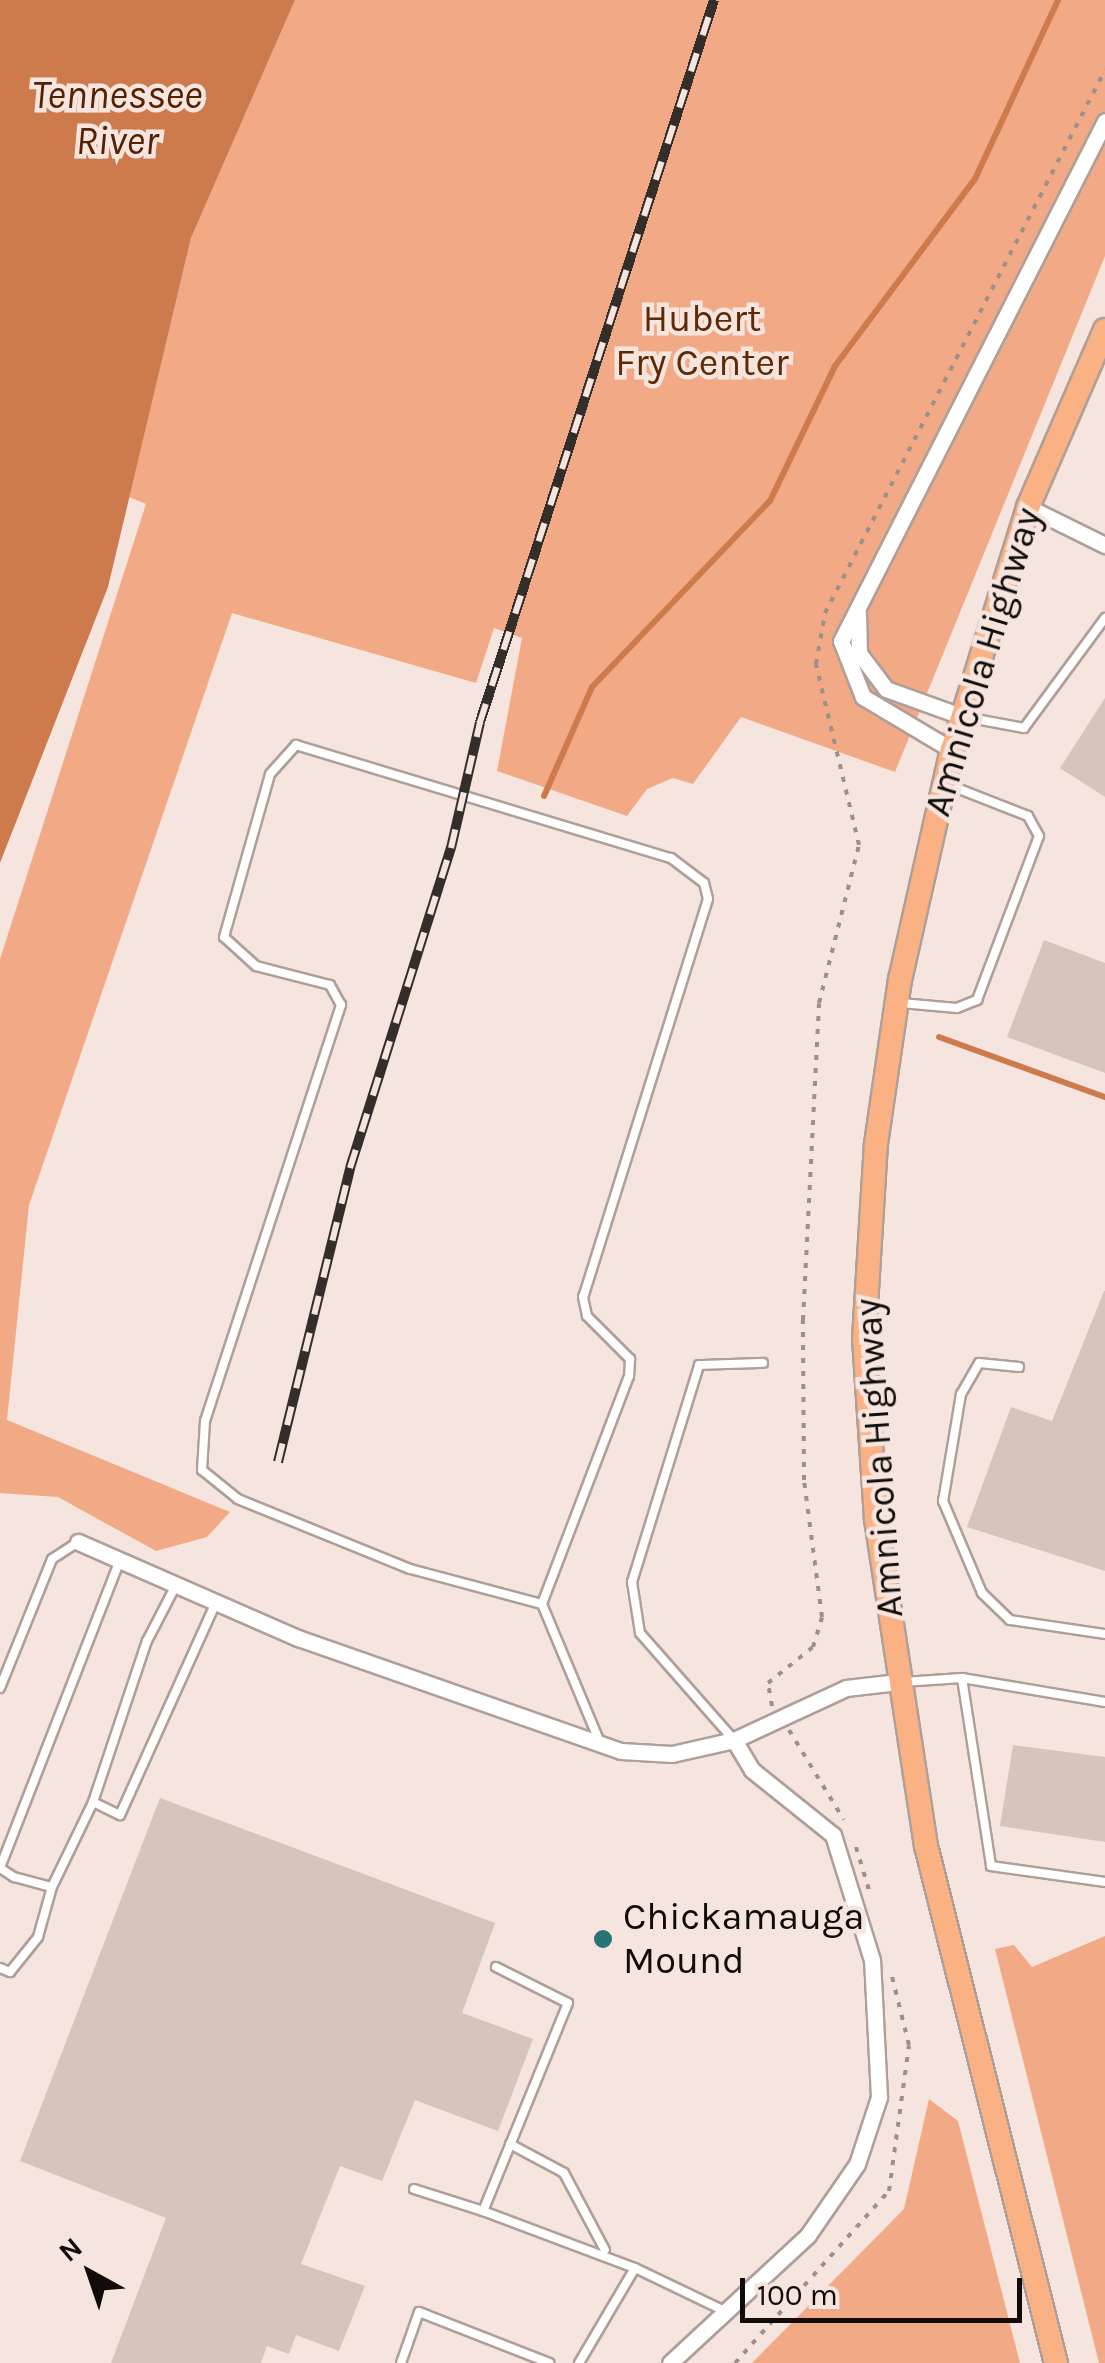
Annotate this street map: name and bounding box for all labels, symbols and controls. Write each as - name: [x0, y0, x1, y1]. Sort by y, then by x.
- water label: Tennessee River: [32, 71, 202, 165]
- park label: Hubert Fry Center: [615, 296, 789, 386]
- street label: Amnicola Highway: [914, 502, 1052, 822]
- street label: Amnicola Highway: [845, 1297, 913, 1619]
- place label: Chickamauga Mound: [623, 1894, 864, 1984]
- marker: Chickamauga Mound: [592, 1928, 614, 1950]
- north arrow: [40, 2223, 140, 2323]
- text: N: [52, 2231, 89, 2269]
- scale bar: [745, 2258, 1028, 2320]
- text: 100 m: [757, 2277, 838, 2313]

